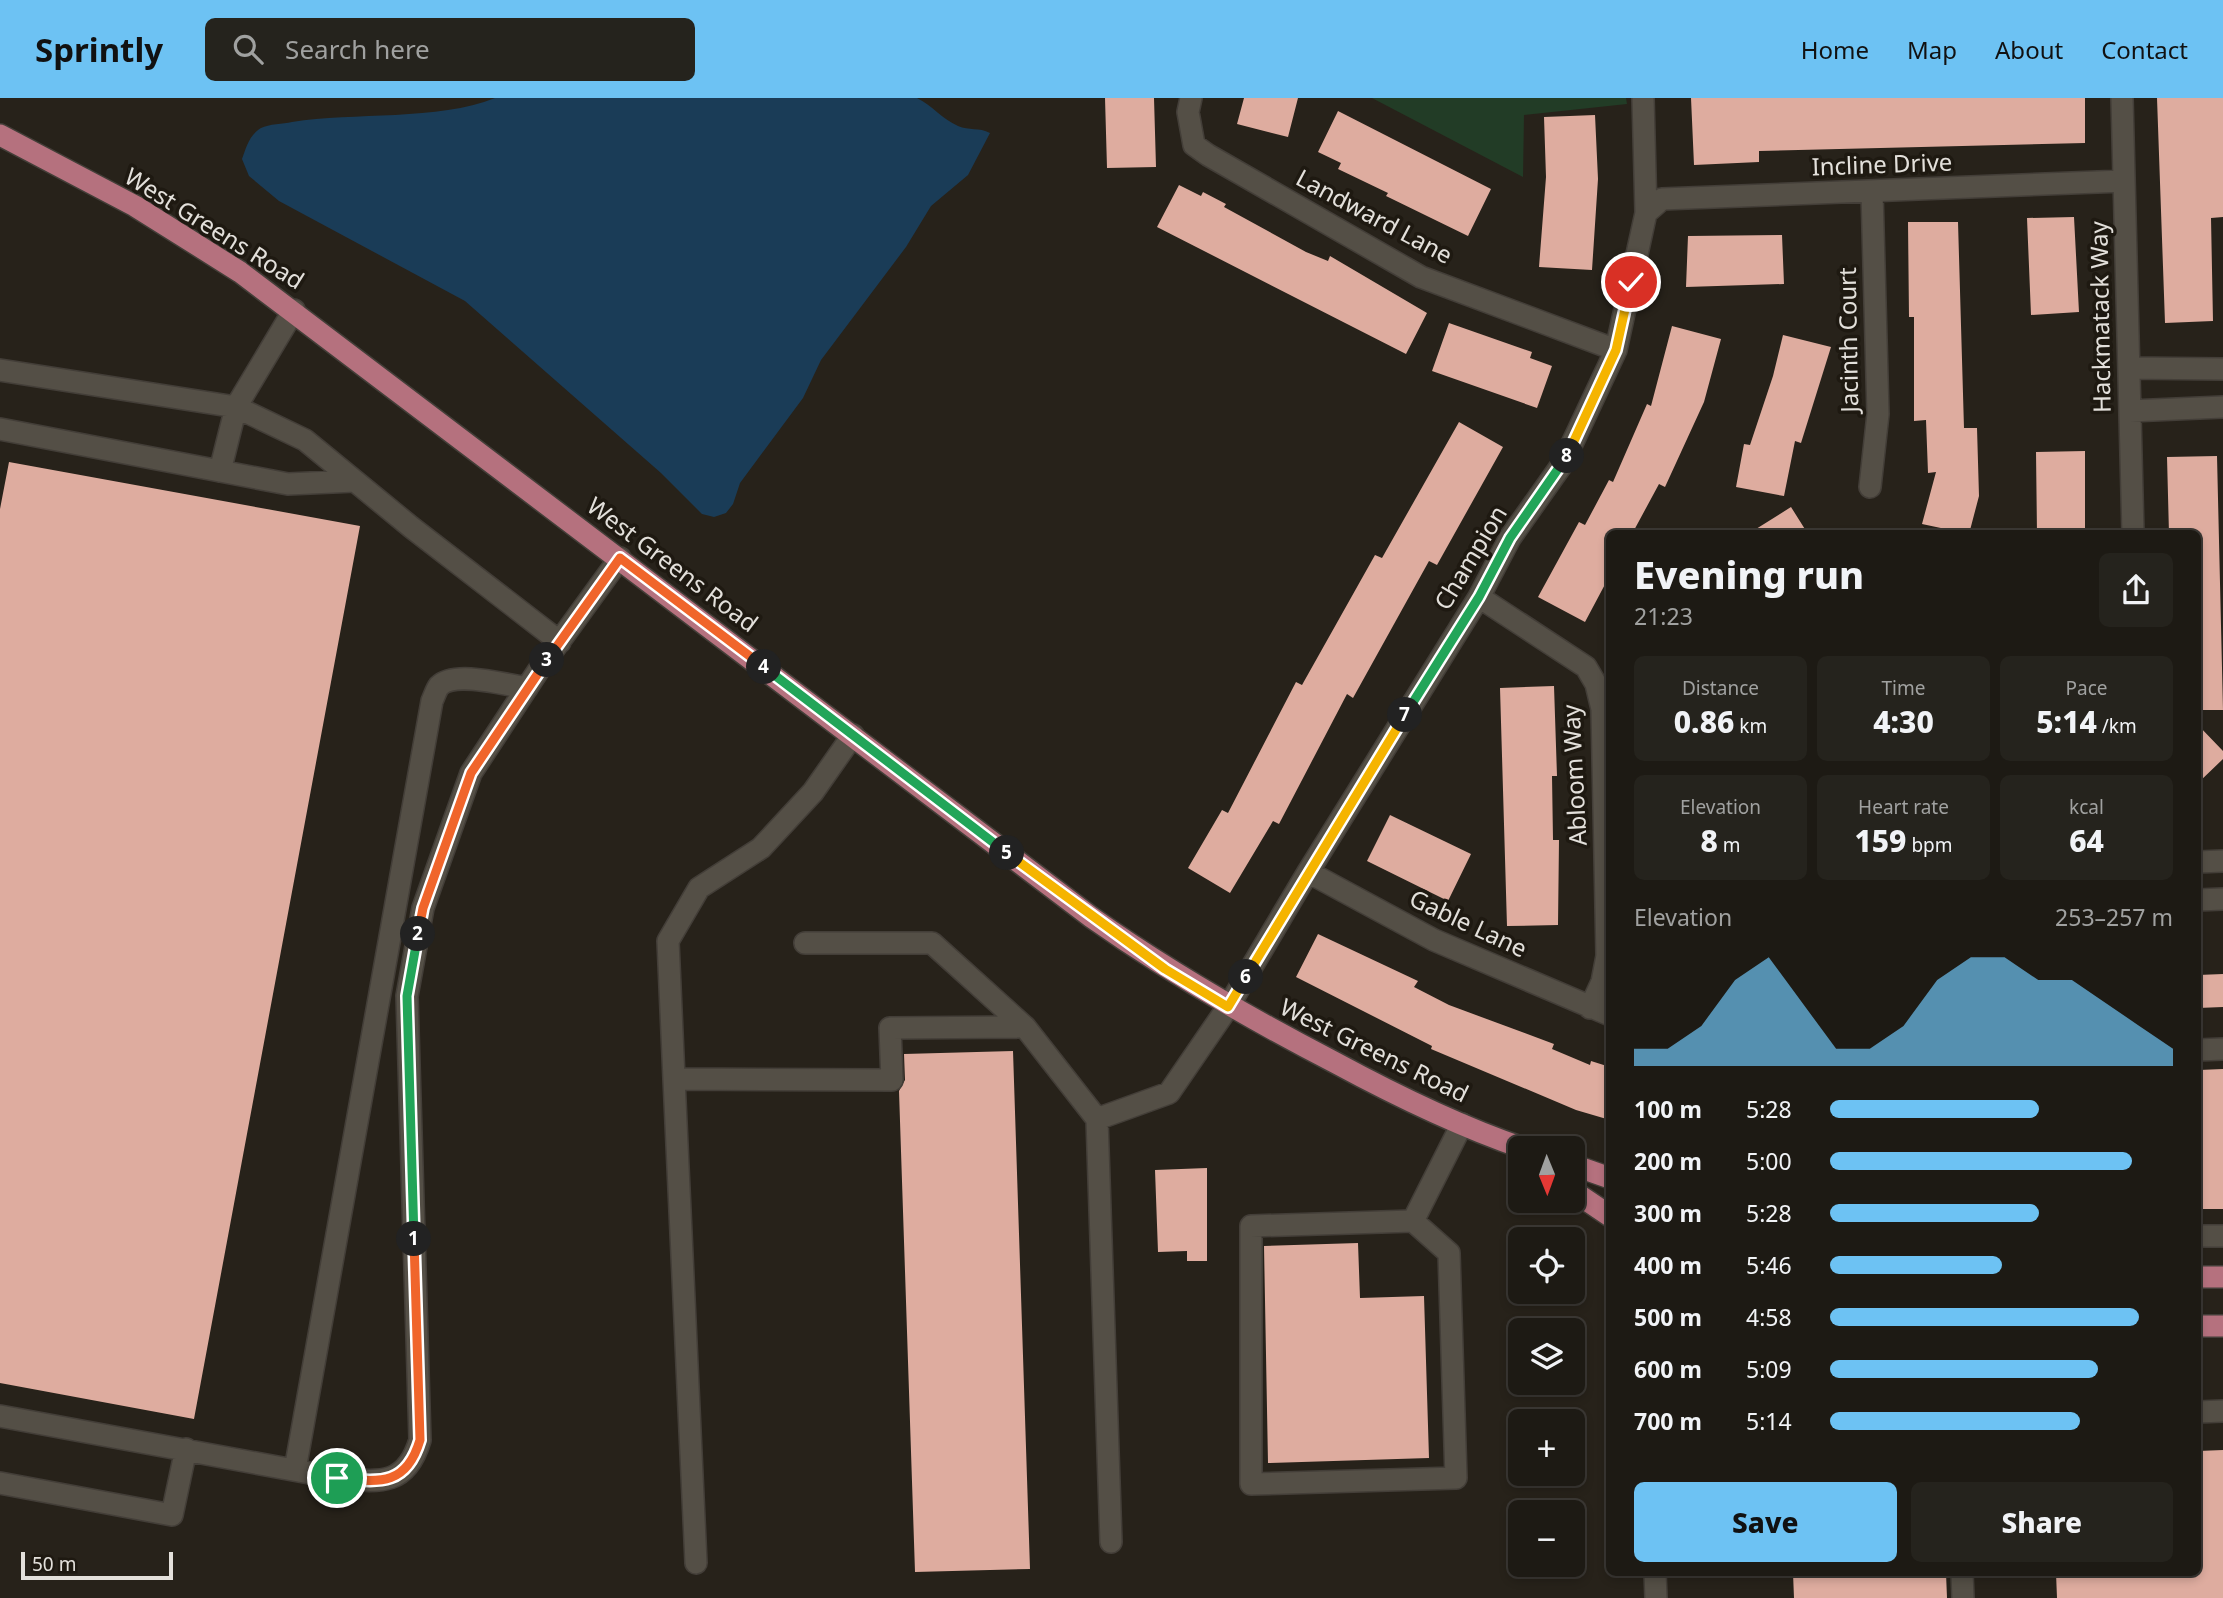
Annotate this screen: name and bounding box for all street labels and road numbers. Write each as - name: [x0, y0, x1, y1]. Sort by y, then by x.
- street label: Incline Drive: [1811, 145, 1953, 182]
- street label: West Greens Road: [119, 159, 311, 296]
- street label: Landward Lane: [1291, 161, 1459, 271]
- street label: Hackmatack Way: [2081, 220, 2118, 413]
- street label: Jacinth Court: [1830, 267, 1865, 415]
- street label: West Greens Road: [581, 489, 765, 639]
- street label: Champion: [1426, 499, 1514, 616]
- street label: Abloom Way: [1553, 703, 1594, 847]
- street label: Gable Lane: [1405, 881, 1533, 964]
- street label: West Greens Road: [1275, 990, 1474, 1110]

